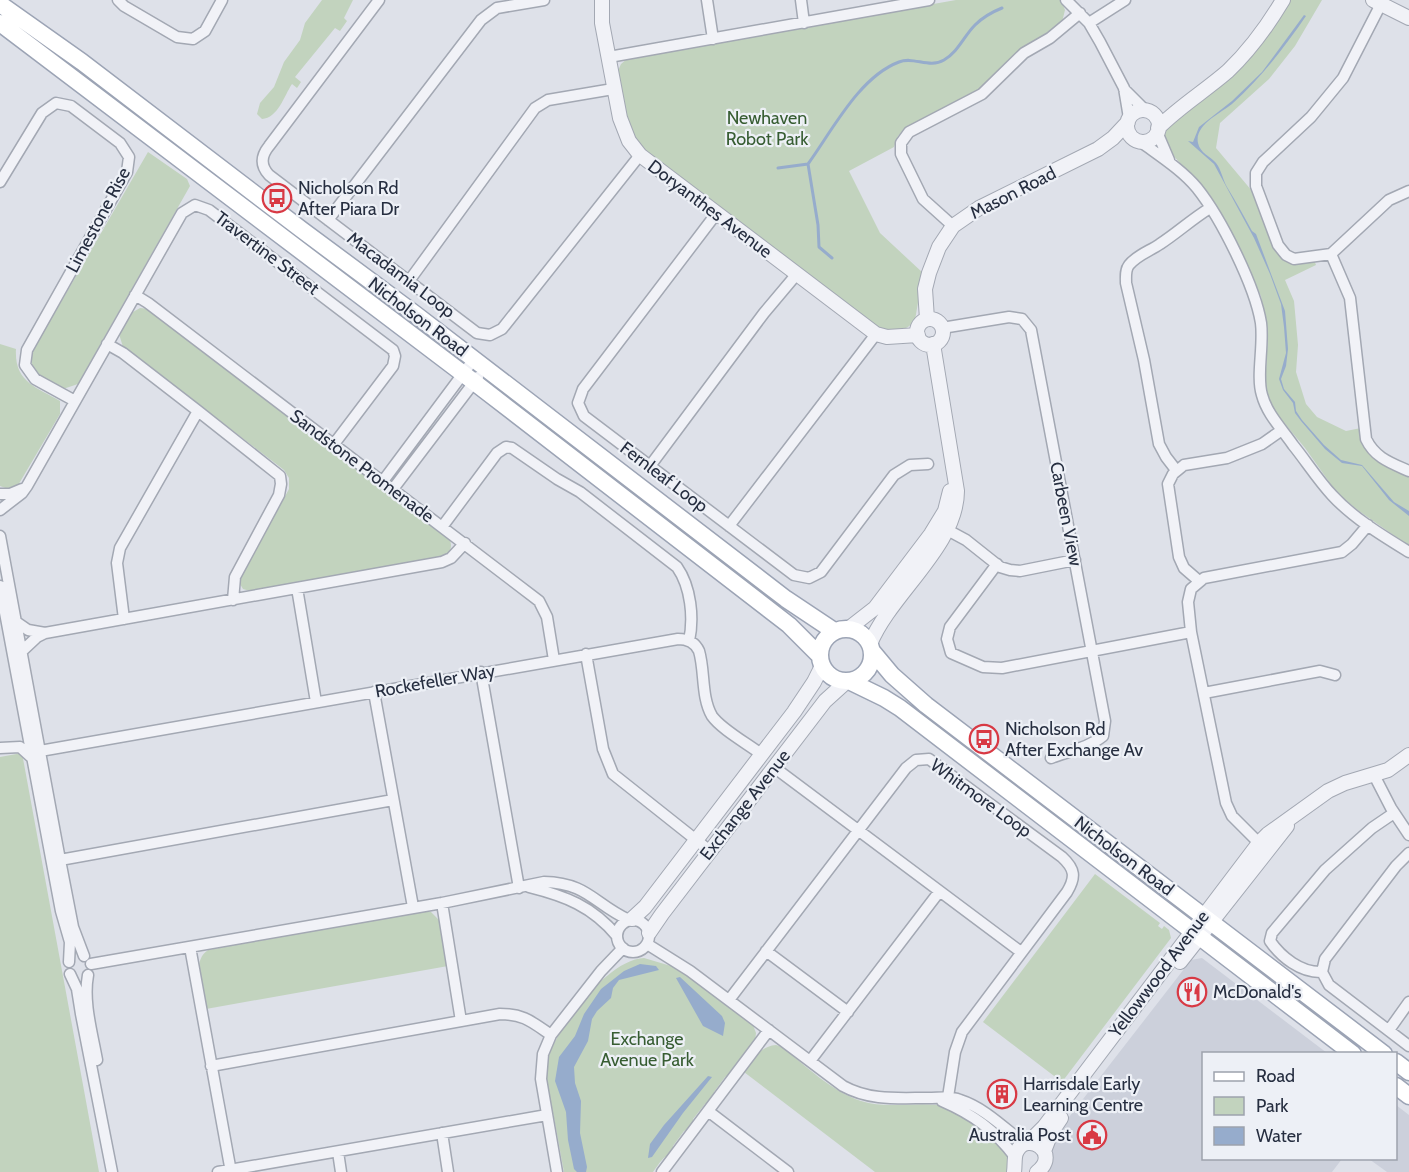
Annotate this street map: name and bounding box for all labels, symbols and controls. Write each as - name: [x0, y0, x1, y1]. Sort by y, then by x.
- park label: Newhaven Robot Park: [726, 107, 809, 150]
- street label: Doryanthes Avenue: [644, 155, 776, 263]
- street label: Mason Road: [966, 162, 1060, 224]
- street label: Limestone Rise: [61, 164, 135, 276]
- place label: Nicholson Rd After Piara Dr: [298, 177, 400, 220]
- bus stop icon: Nicholson Rd After Piara Dr: [261, 182, 293, 214]
- street label: Travertine Street: [210, 207, 324, 299]
- street label: Macadamia Loop: [343, 227, 459, 323]
- street label: Nicholson Road: [364, 272, 472, 362]
- street label: Sandstone Promenade: [286, 405, 438, 527]
- street label: Fernleaf Loop: [616, 437, 712, 517]
- street label: Carbeen View: [1045, 460, 1087, 568]
- street label: Rockefeller Way: [373, 660, 497, 702]
- place label: Nicholson Rd After Exchange Av: [1005, 718, 1143, 761]
- bus stop icon: Nicholson Rd After Exchange Av: [968, 723, 1000, 755]
- street label: Exchange Avenue: [695, 745, 795, 865]
- street label: Whitmore Loop: [926, 754, 1036, 842]
- street label: Nicholson Road: [1070, 811, 1178, 901]
- street label: Yellowwood Avenue: [1104, 906, 1214, 1043]
- restaurant icon: McDonald's: [1176, 976, 1208, 1008]
- place label: McDonald's: [1213, 981, 1301, 1003]
- park label: Exchange Avenue Park: [600, 1028, 695, 1071]
- legend: [1202, 1052, 1397, 1160]
- text: Road: [1256, 1065, 1295, 1087]
- place label: Harrisdale Early Learning Centre: [1023, 1073, 1143, 1116]
- building icon: Harrisdale Early Learning Centre: [986, 1078, 1018, 1110]
- text: Park: [1256, 1095, 1289, 1117]
- public building icon: Australia Post: [1076, 1119, 1108, 1151]
- place label: Australia Post: [969, 1124, 1071, 1146]
- text: Water: [1256, 1125, 1302, 1147]

